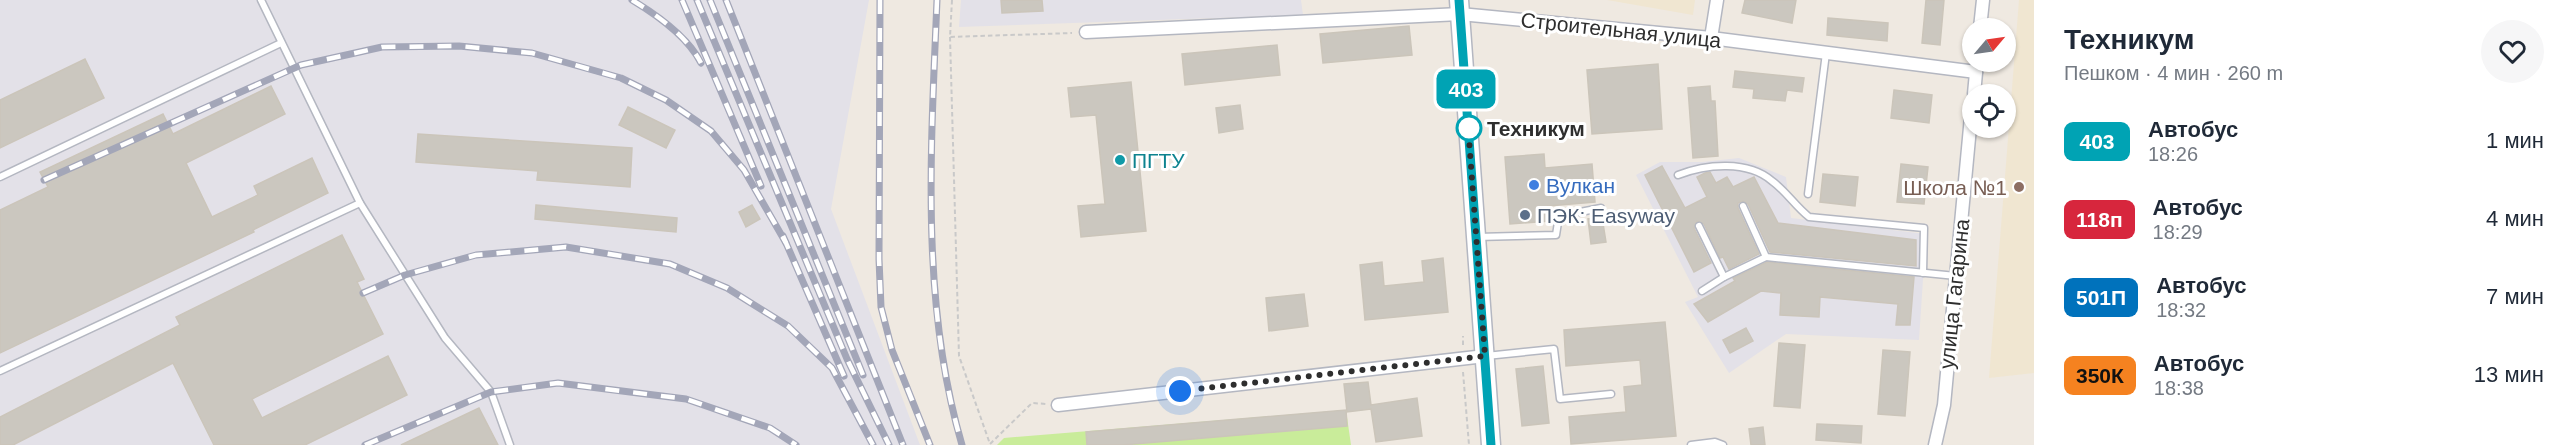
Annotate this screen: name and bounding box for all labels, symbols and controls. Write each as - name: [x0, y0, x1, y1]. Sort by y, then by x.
- street label: Строительная улица: [1520, 8, 1723, 52]
- north arrow: [1962, 18, 2016, 72]
- map controls: [1962, 18, 2016, 138]
- button: heart: [2481, 20, 2544, 83]
- text: Техникум: [2064, 24, 2195, 55]
- text: Пешком · 4 мин · 260 m: [2064, 62, 2283, 84]
- line badge: 403: [1432, 70, 1500, 109]
- text: 403: [1448, 78, 1484, 101]
- button: locate: [1962, 84, 2016, 138]
- marker: Техникум: [1456, 115, 1482, 141]
- place label: Техникум: [1487, 117, 1585, 140]
- text: Автобус: [2148, 117, 2238, 142]
- text: 1 мин: [2486, 128, 2544, 153]
- text: 403: [2079, 130, 2115, 153]
- text: 18:26: [2148, 143, 2198, 165]
- place label: ПГТУ: [1132, 149, 1185, 172]
- marker: ПГТУ: [1113, 153, 1127, 167]
- place label: Вулкан: [1546, 174, 1615, 197]
- place label: Школа №1: [1903, 176, 2007, 199]
- marker: Вулкан: [1527, 178, 1541, 192]
- marker: Школа №1: [2012, 180, 2026, 194]
- text: Автобус: [2153, 195, 2243, 220]
- place label: ПЭК: Easyway: [1537, 204, 1676, 227]
- text: 4 мин: [2486, 206, 2544, 231]
- marker: ПЭК: Easyway: [1518, 208, 1532, 222]
- text: 118п: [2076, 208, 2123, 231]
- street label: улица Гагарина: [1935, 217, 1973, 370]
- text: 18:29: [2153, 221, 2203, 243]
- text: Автобус: [2156, 273, 2246, 298]
- text: 7 мин: [2486, 284, 2544, 309]
- text: 501П: [2076, 286, 2126, 309]
- text: 18:32: [2156, 299, 2206, 321]
- text: Автобус: [2154, 351, 2244, 376]
- text: 13 мин: [2474, 362, 2544, 387]
- text: 350К: [2076, 364, 2124, 387]
- your location: [1165, 376, 1195, 406]
- text: 18:38: [2154, 377, 2204, 399]

